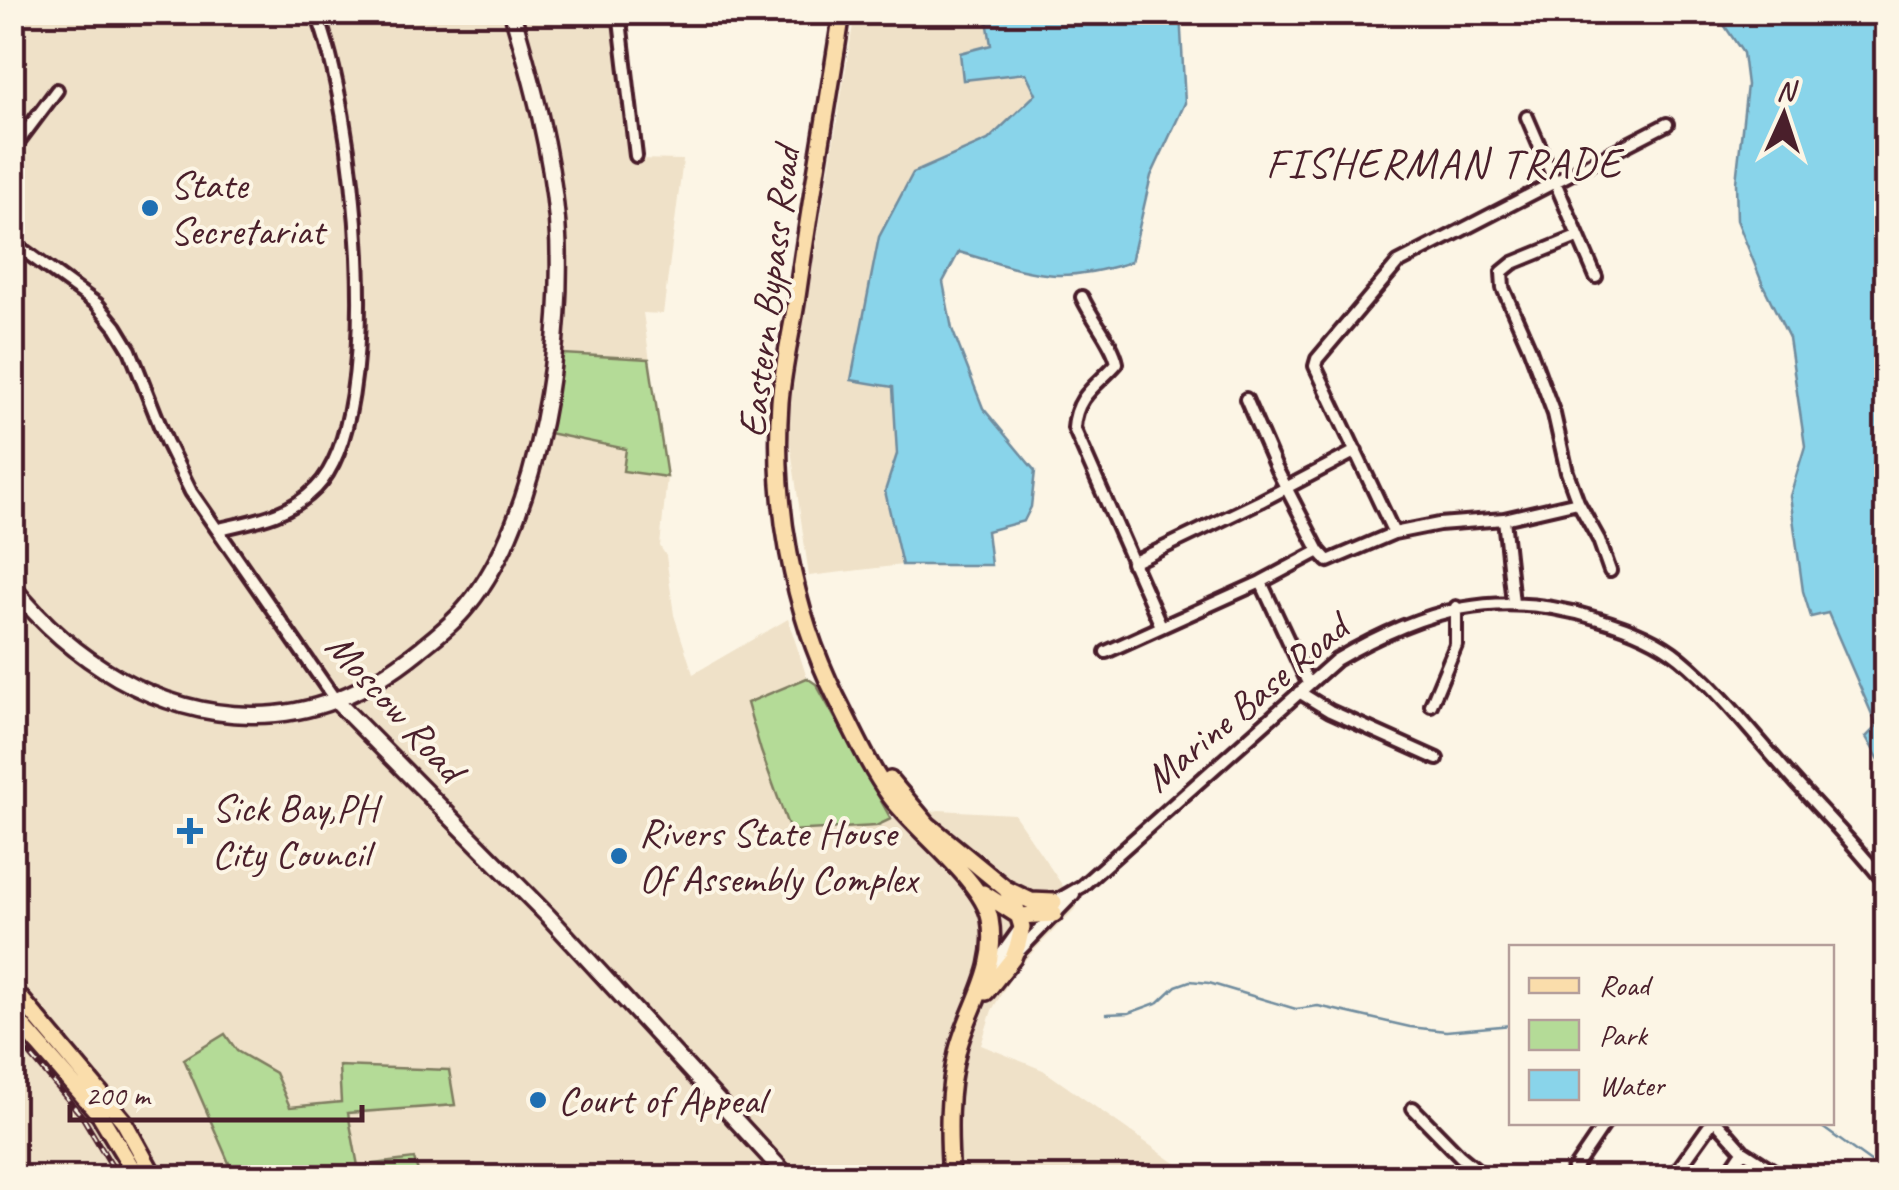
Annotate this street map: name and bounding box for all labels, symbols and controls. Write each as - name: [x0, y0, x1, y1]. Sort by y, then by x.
- north arrow: [1734, 65, 1834, 165]
- text: N: [1776, 73, 1800, 109]
- district label: FISHERMAN TRADE: [1266, 137, 1625, 190]
- street label: Eastern Bypass Road: [726, 139, 812, 440]
- place label: State Secretariat: [170, 160, 328, 256]
- marker: State Secretariat: [139, 197, 161, 219]
- street label: Marine Base Road: [1134, 599, 1363, 803]
- street label: Moscow Road: [315, 622, 479, 797]
- place label: Sick Bay,PH City Council: [212, 783, 383, 879]
- place label: Rivers State House Of Assembly Complex: [639, 808, 921, 904]
- marker: Sick Bay,PH City Council: [177, 818, 203, 844]
- marker: Rivers State House Of Assembly Complex: [608, 845, 630, 867]
- legend: [1509, 945, 1834, 1125]
- text: Road: [1599, 966, 1653, 1004]
- text: Park: [1599, 1016, 1649, 1054]
- scale bar: [70, 1060, 362, 1122]
- text: Water: [1599, 1066, 1666, 1104]
- place label: Court of Appeal: [558, 1075, 771, 1125]
- text: 200 m: [85, 1076, 152, 1114]
- marker: Court of Appeal: [527, 1089, 549, 1111]

